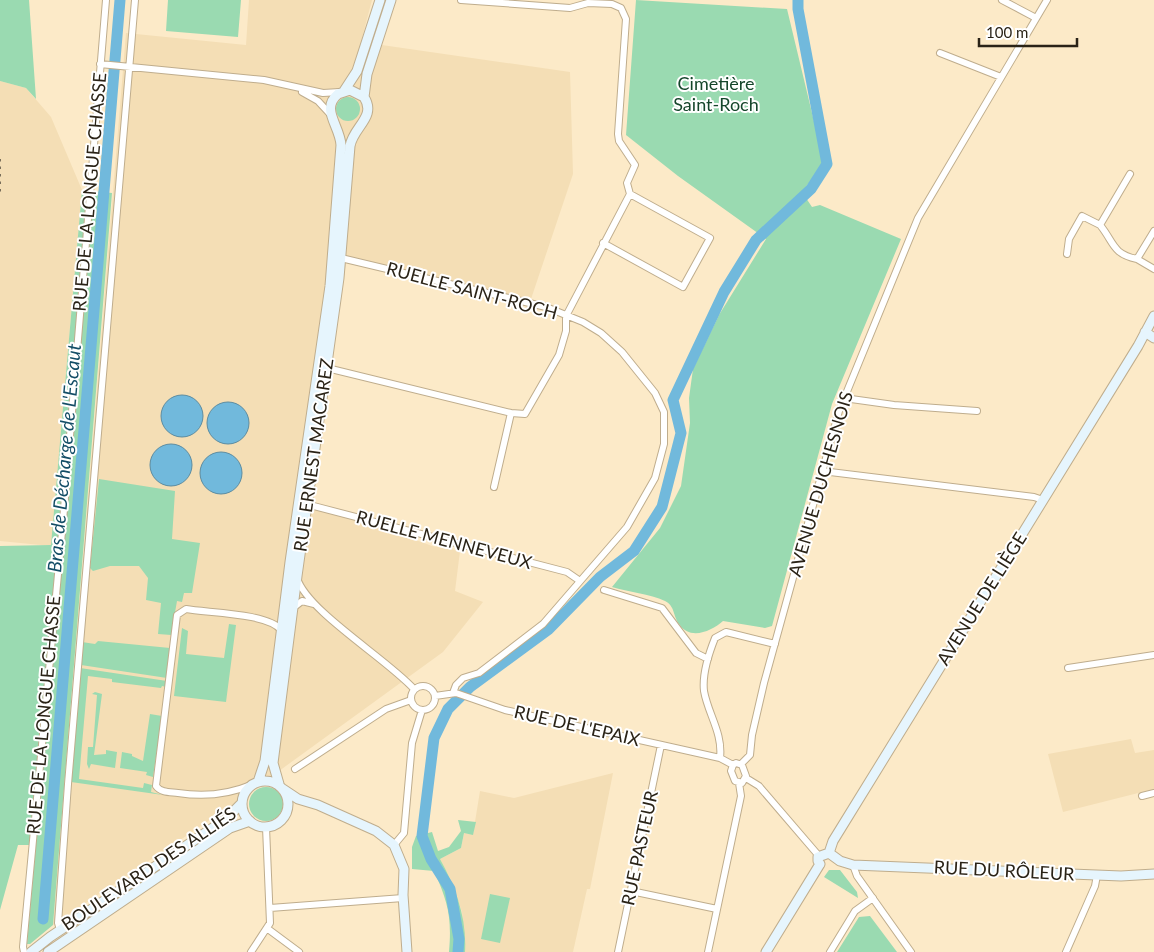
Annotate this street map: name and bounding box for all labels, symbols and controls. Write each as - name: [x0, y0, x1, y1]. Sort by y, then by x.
- scale bar: [979, 15, 1076, 47]
- text: 100 m: [986, 23, 1028, 41]
- street label: RUE DE LA LONGUE CHASSE: [68, 72, 110, 312]
- park label: Cimetière Saint-Roch: [673, 72, 759, 115]
- street label: RUELLE SAINT-ROCH: [384, 257, 560, 323]
- water label: Bras de Décharge de L'Escaut: [42, 342, 85, 573]
- street label: RUE ERNEST MACAREZ: [289, 357, 337, 553]
- street label: AVENUE DUCHESNOIS: [783, 389, 857, 579]
- street label: RUELLE MENNEVEUX: [354, 505, 535, 573]
- street label: AVENUE DE LIÈGE: [931, 528, 1031, 669]
- street label: RUE DE LA LONGUE CHASSE: [22, 595, 64, 835]
- street label: RUE DE L'EPAIX: [512, 700, 643, 750]
- street label: RUE PASTEUR: [616, 788, 662, 907]
- street label: BOULEVARD DES ALLIÉS: [57, 802, 240, 935]
- street label: RUE DU RÔLEUR: [933, 855, 1076, 885]

